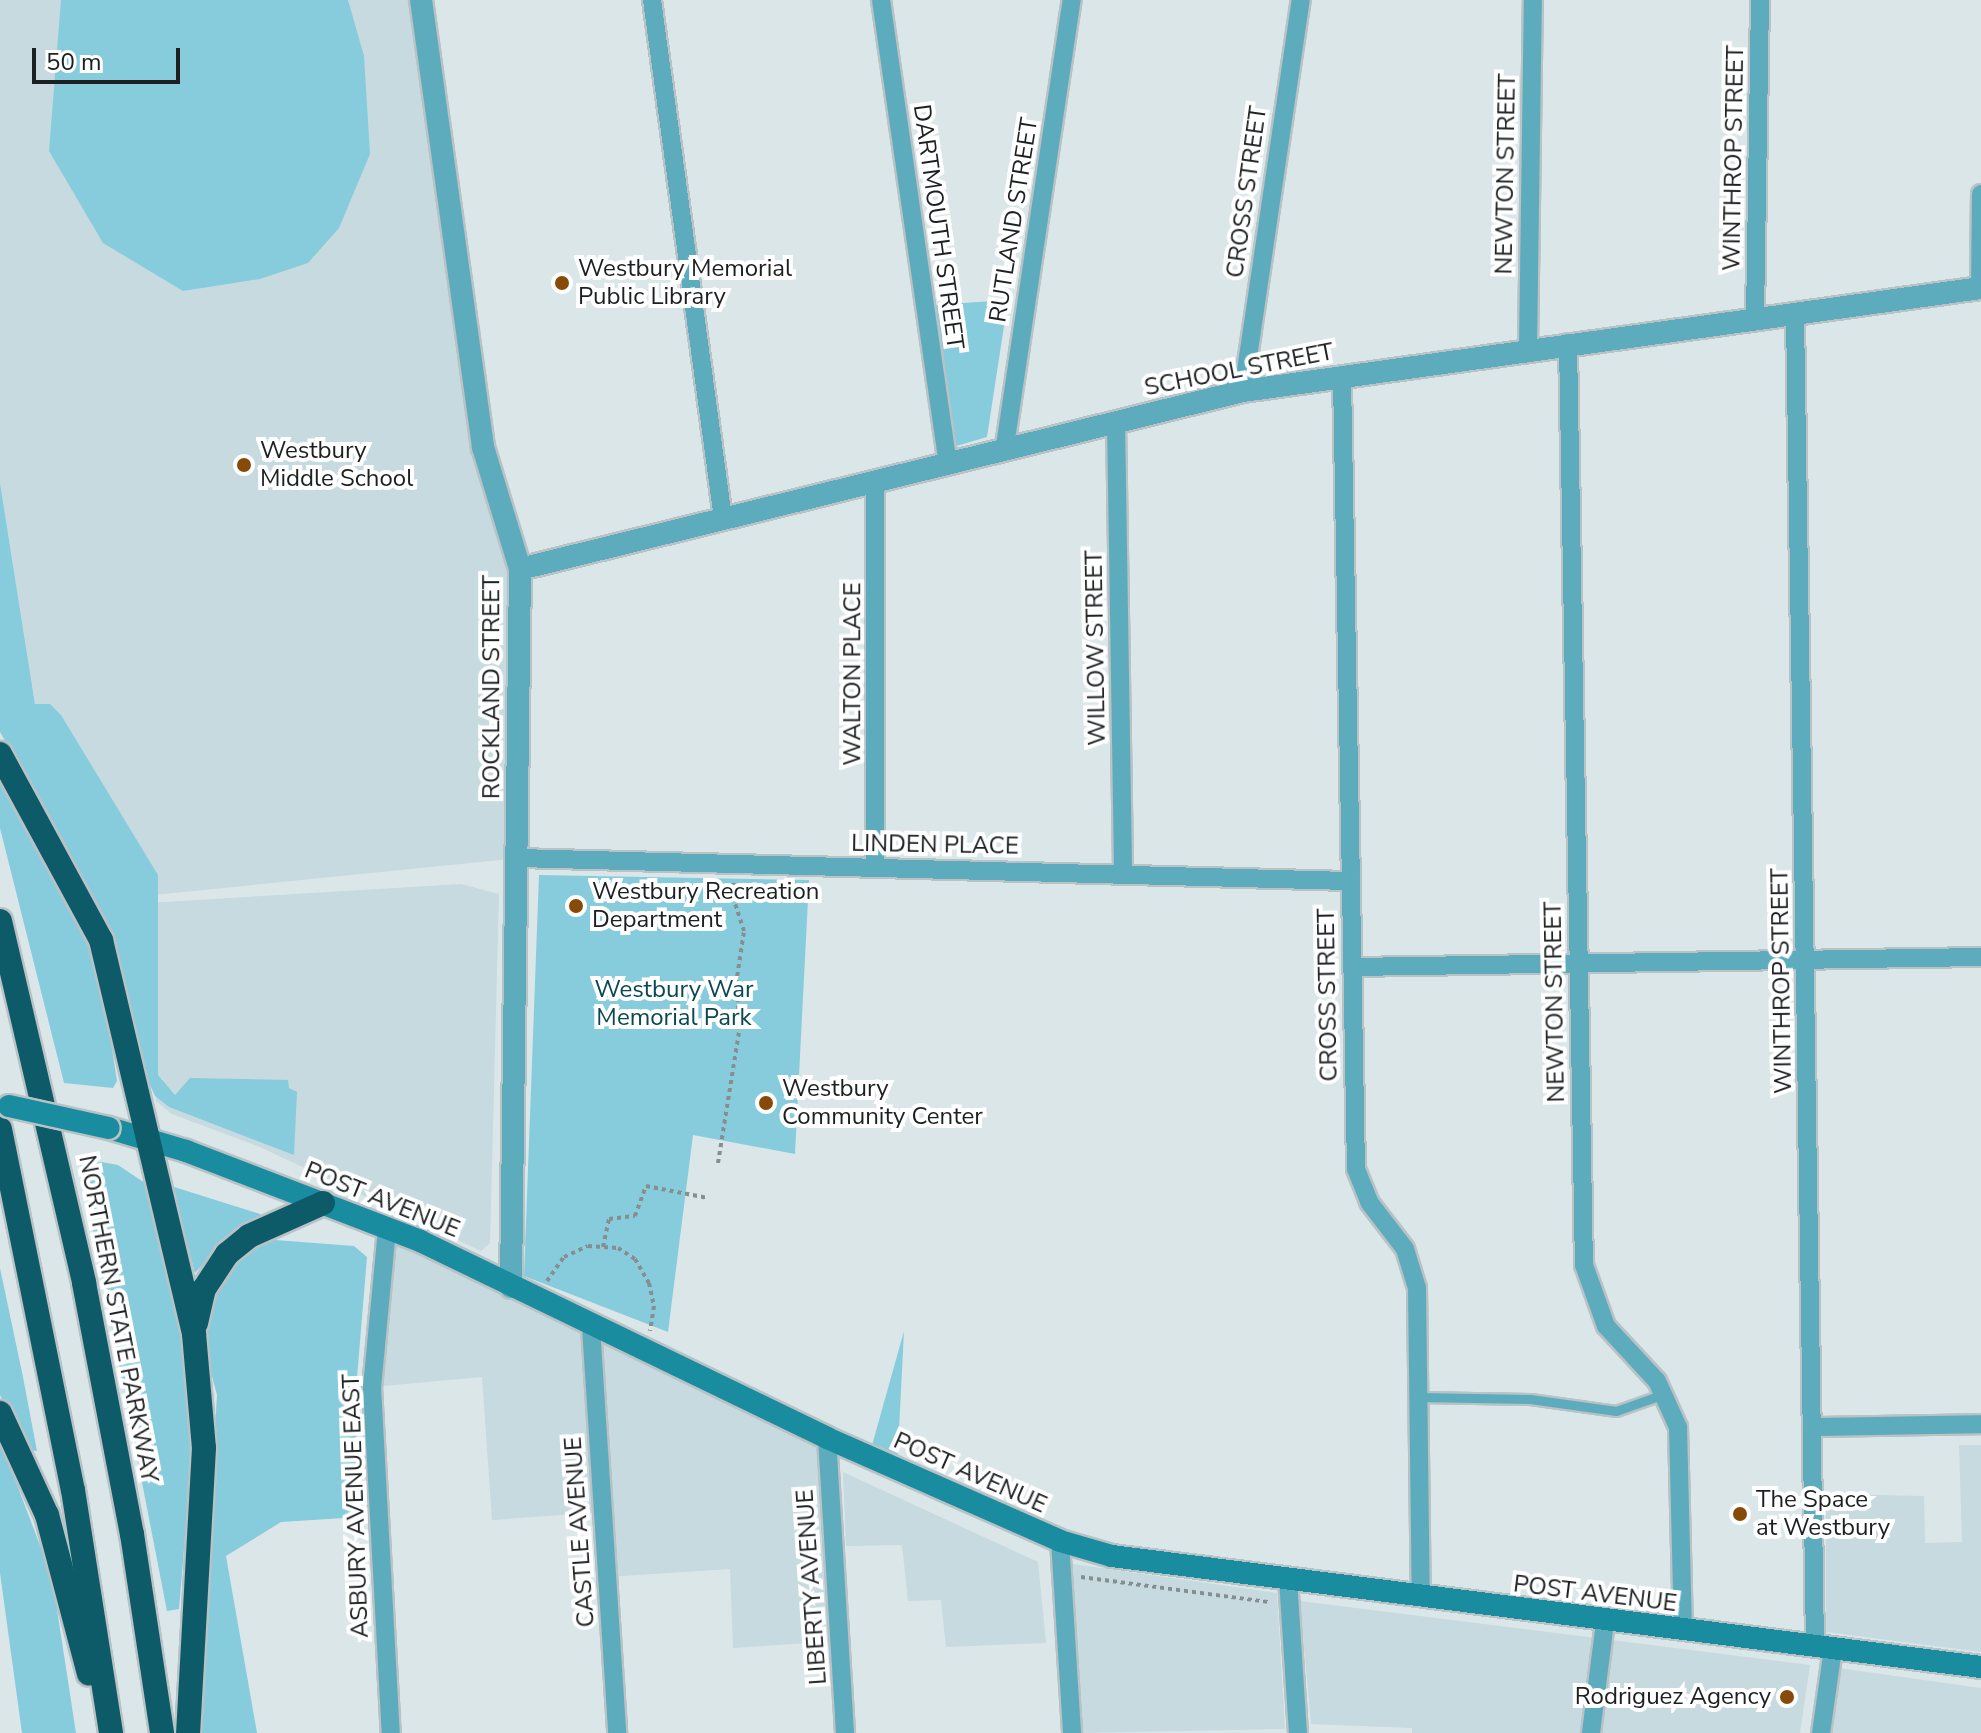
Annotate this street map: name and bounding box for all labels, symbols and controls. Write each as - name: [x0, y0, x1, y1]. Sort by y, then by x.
- scale bar: [36, 32, 184, 82]
- street label: WINTHROP STREET: [1718, 45, 1750, 271]
- text: 50 m: [46, 46, 102, 78]
- street label: NEWTON STREET: [1490, 73, 1522, 275]
- street label: DARTMOUTH STREET: [907, 103, 969, 351]
- street label: CROSS STREET: [1221, 104, 1273, 280]
- street label: RUTLAND STREET: [984, 116, 1044, 324]
- place label: Westbury Memorial Public Library: [578, 255, 792, 311]
- marker: Westbury Memorial Public Library: [553, 274, 571, 292]
- street label: SCHOOL STREET: [1142, 338, 1336, 402]
- place label: Westbury Middle School: [260, 437, 413, 493]
- marker: Westbury Middle School: [235, 456, 253, 474]
- street label: WILLOW STREET: [1080, 550, 1112, 746]
- street label: ROCKLAND STREET: [478, 575, 506, 799]
- street label: WALTON PLACE: [839, 582, 867, 766]
- street label: LINDEN PLACE: [851, 829, 1019, 861]
- street label: WINTHROP STREET: [1766, 868, 1798, 1094]
- place label: Westbury Recreation Department: [592, 878, 819, 934]
- marker: Westbury Recreation Department: [567, 897, 585, 915]
- street label: NEWTON STREET: [1539, 901, 1571, 1103]
- street label: CROSS STREET: [1312, 908, 1344, 1082]
- park label: Westbury War Memorial Park: [594, 976, 754, 1032]
- place label: Westbury Community Center: [782, 1075, 983, 1131]
- marker: Westbury Community Center: [757, 1094, 775, 1112]
- street label: NORTHERN STATE PARKWAY: [72, 1153, 164, 1485]
- street label: POST AVENUE: [300, 1156, 464, 1244]
- street label: ASBURY AVENUE EAST: [337, 1374, 375, 1638]
- street label: POST AVENUE: [889, 1426, 1051, 1520]
- street label: CASTLE AVENUE: [559, 1436, 601, 1628]
- place label: The Space at Westbury: [1756, 1486, 1890, 1542]
- street label: LIBERTY AVENUE: [791, 1488, 833, 1686]
- marker: The Space at Westbury: [1731, 1505, 1749, 1523]
- street label: POST AVENUE: [1512, 1570, 1678, 1618]
- place label: Rodriguez Agency: [1575, 1683, 1771, 1711]
- marker: Rodriguez Agency: [1778, 1688, 1796, 1706]

